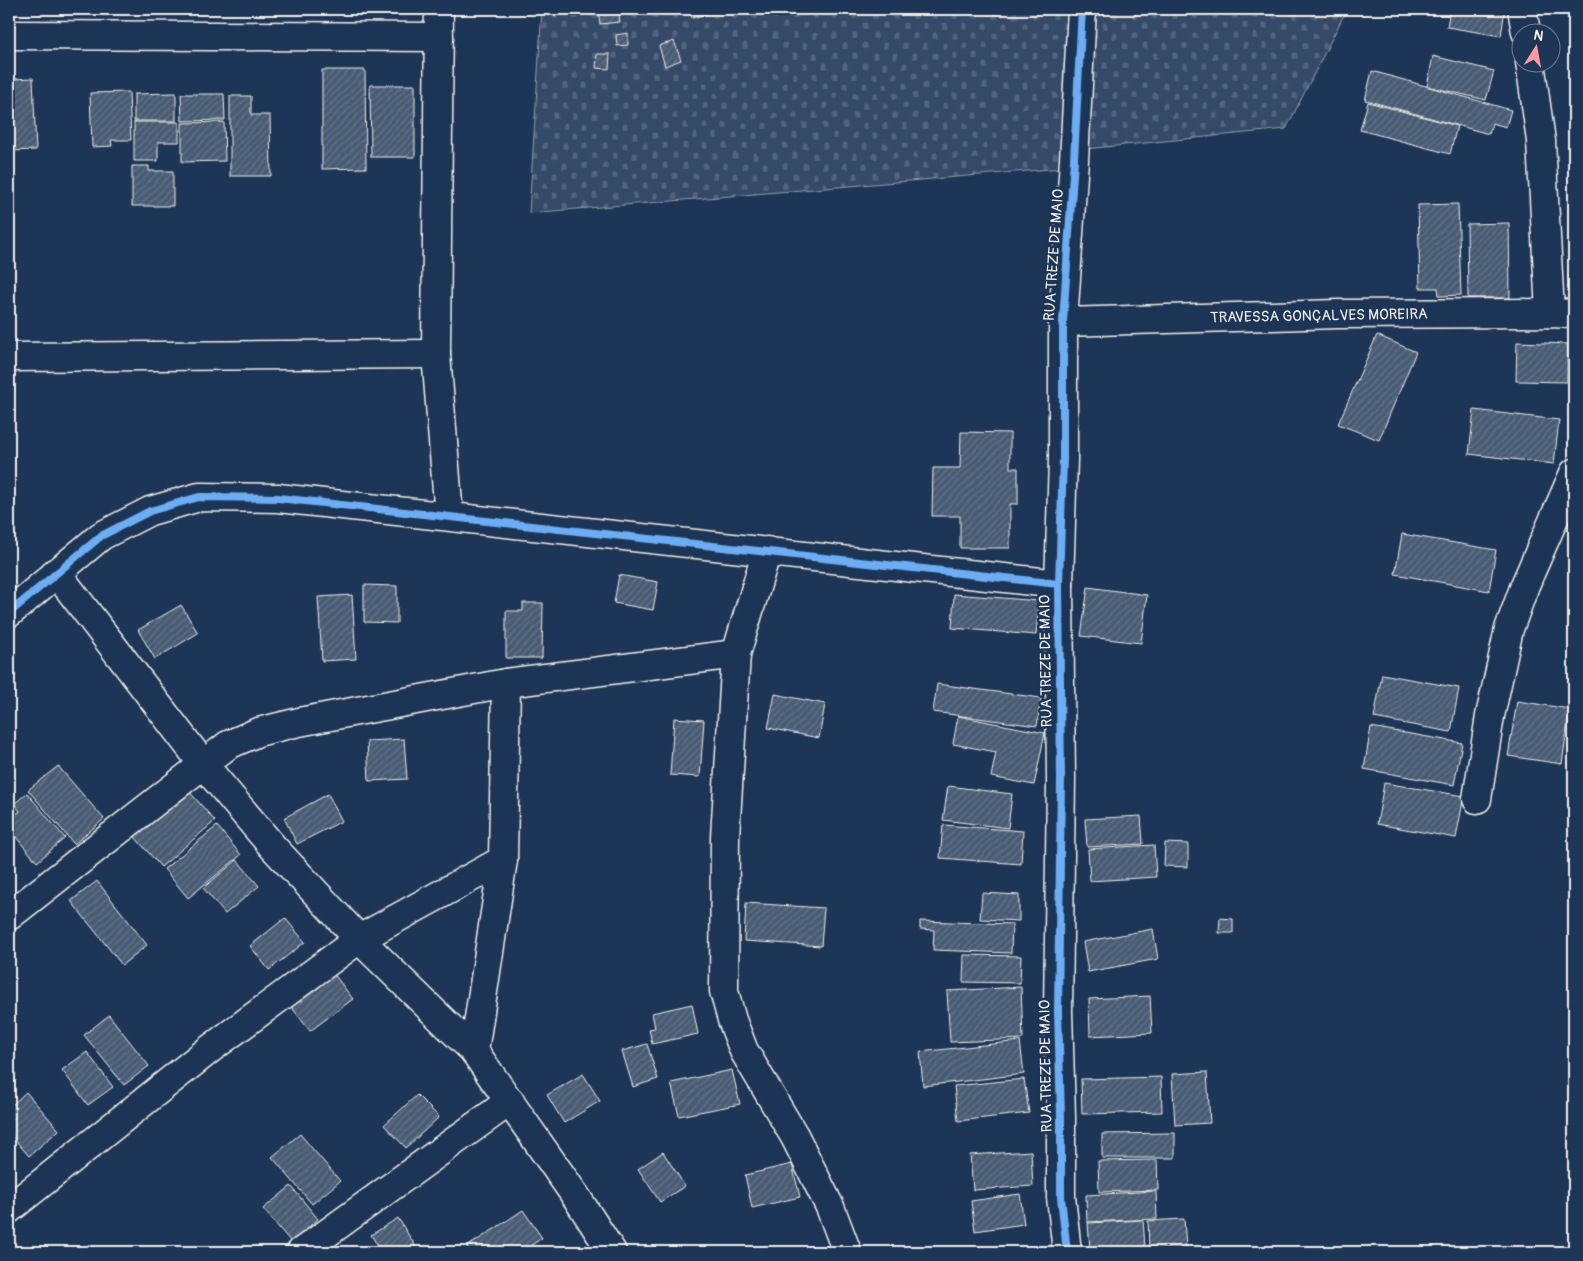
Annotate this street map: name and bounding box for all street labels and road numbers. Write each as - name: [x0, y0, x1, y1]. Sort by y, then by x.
- street label: RUA TREZE DE MAIO: [1040, 188, 1068, 322]
- street label: TRAVESSA GONÇALVES MOREIRA: [1210, 305, 1428, 327]
- street label: RUA TREZE DE MAIO: [1035, 595, 1057, 727]
- street label: RUA TREZE DE MAIO: [1035, 1000, 1057, 1132]

